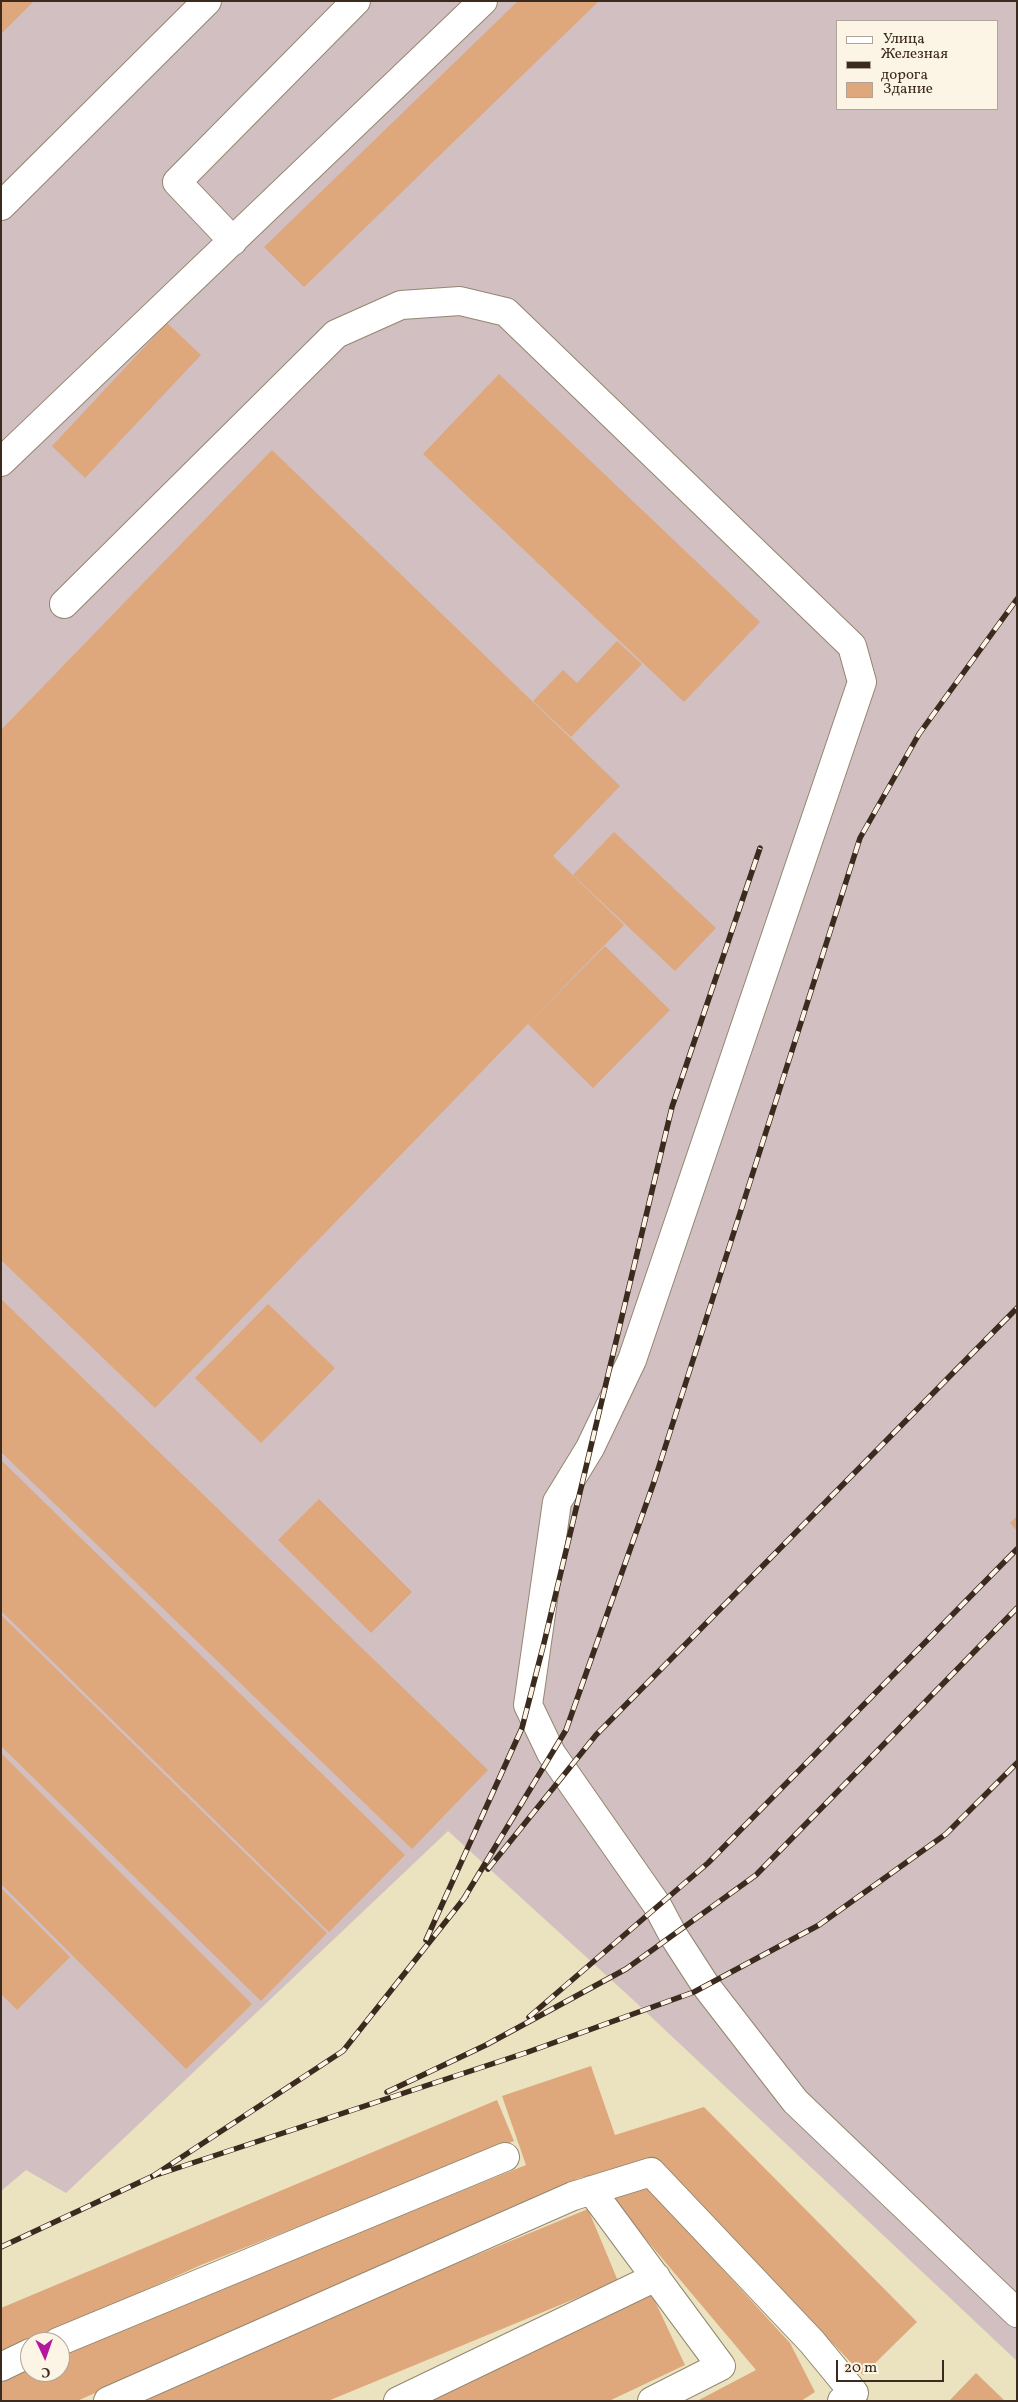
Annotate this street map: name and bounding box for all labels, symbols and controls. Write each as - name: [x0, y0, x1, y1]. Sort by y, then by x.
- legend: [836, 20, 998, 110]
- text: Улица: [883, 29, 925, 50]
- text: Железная дорога: [881, 44, 948, 86]
- text: Здание: [883, 79, 933, 100]
- north arrow: [20, 2332, 70, 2382]
- scale bar: [838, 2350, 946, 2382]
- text: 20 m: [844, 2358, 877, 2379]
- text: С: [41, 2362, 51, 2381]

